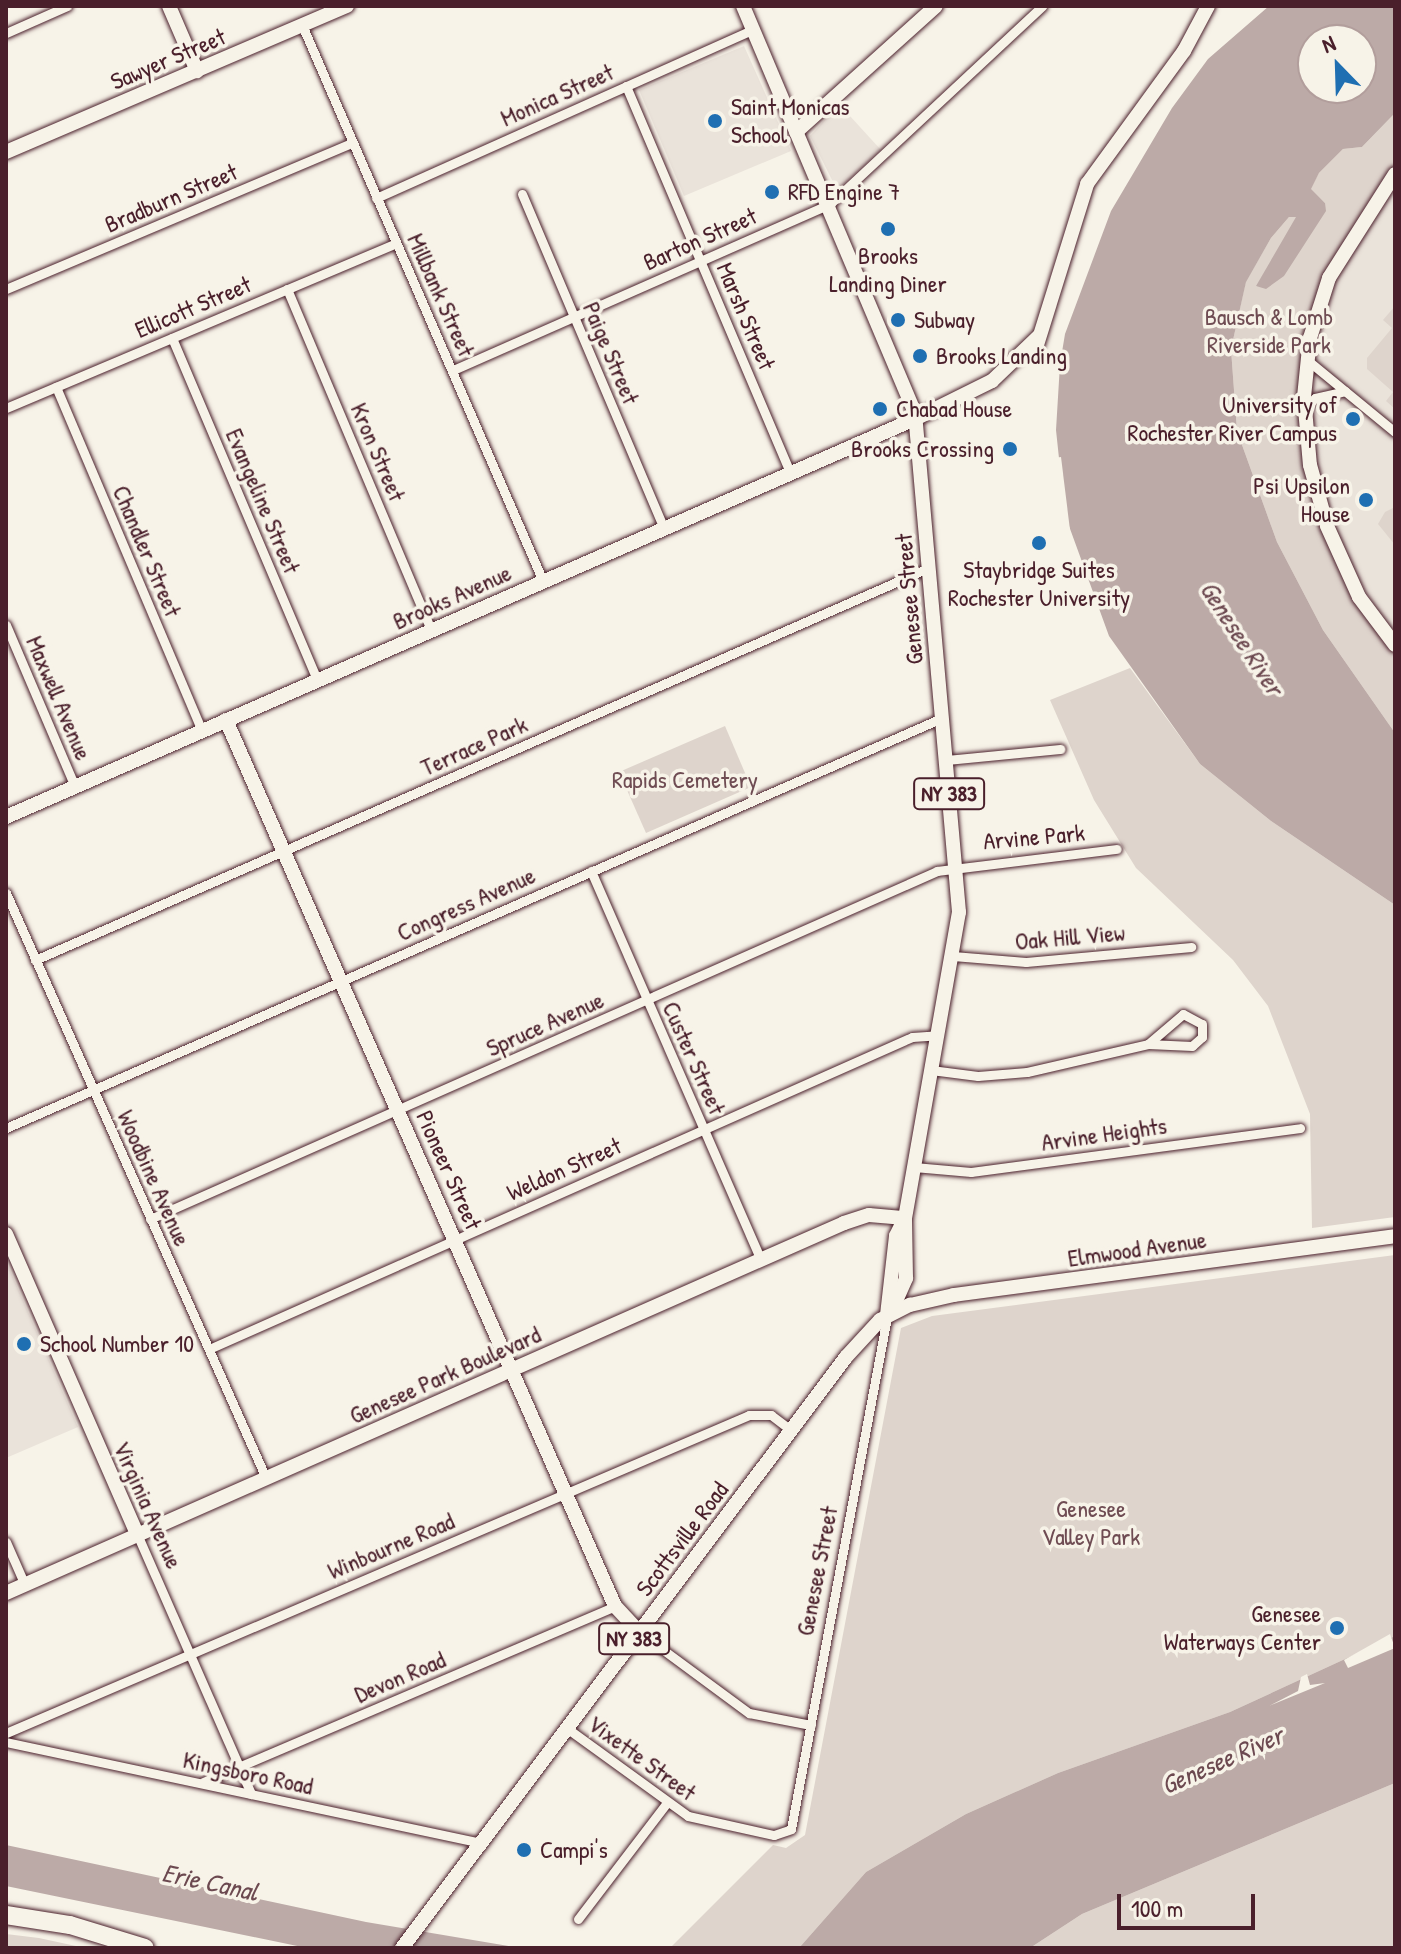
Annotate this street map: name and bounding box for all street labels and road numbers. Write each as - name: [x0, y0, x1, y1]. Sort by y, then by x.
- street label: Sawyer Street: [106, 22, 230, 96]
- street label: Monica Street: [496, 57, 618, 133]
- street label: Bradburn Street: [100, 157, 242, 239]
- street label: Barton Street: [639, 201, 761, 277]
- street label: Millbank Street: [401, 229, 481, 361]
- street label: Marsh Street: [711, 258, 781, 374]
- street label: Ellicott Street: [131, 270, 255, 344]
- street label: Paige Street: [577, 298, 645, 408]
- street label: Kron Street: [344, 399, 412, 505]
- street label: Evangeline Street: [220, 424, 306, 578]
- street label: Chandler Street: [107, 481, 187, 621]
- street label: Genesee Street: [889, 532, 929, 666]
- street label: Brooks Avenue: [388, 558, 516, 636]
- street label: Maxwell Avenue: [20, 632, 98, 764]
- street label: Terrace Park: [416, 710, 532, 782]
- road number: NY 383: [913, 776, 985, 812]
- street label: Arvine Park: [982, 818, 1086, 856]
- street label: Congress Avenue: [393, 861, 539, 947]
- street label: Oak Hill View: [1014, 918, 1126, 956]
- street label: Spruce Avenue: [482, 985, 608, 1063]
- street label: Custer Street: [656, 997, 732, 1119]
- street label: Woodbine Avenue: [111, 1106, 197, 1250]
- street label: Pioneer Street: [410, 1106, 488, 1234]
- street label: Arvine Heights: [1039, 1111, 1169, 1157]
- street label: Weldon Street: [502, 1131, 626, 1207]
- street label: Elmwood Avenue: [1066, 1225, 1208, 1273]
- street label: Genesee Park Boulevard: [345, 1320, 545, 1430]
- street label: Virginia Avenue: [107, 1437, 189, 1573]
- street label: Scottsville Road: [630, 1476, 734, 1602]
- street label: Genesee Street: [790, 1504, 844, 1638]
- street label: Winbourne Road: [323, 1506, 459, 1586]
- road number: NY 383: [598, 1621, 670, 1657]
- street label: Devon Road: [350, 1645, 450, 1709]
- street label: Vixette Street: [582, 1709, 702, 1807]
- street label: Kingsboro Road: [180, 1745, 316, 1801]

